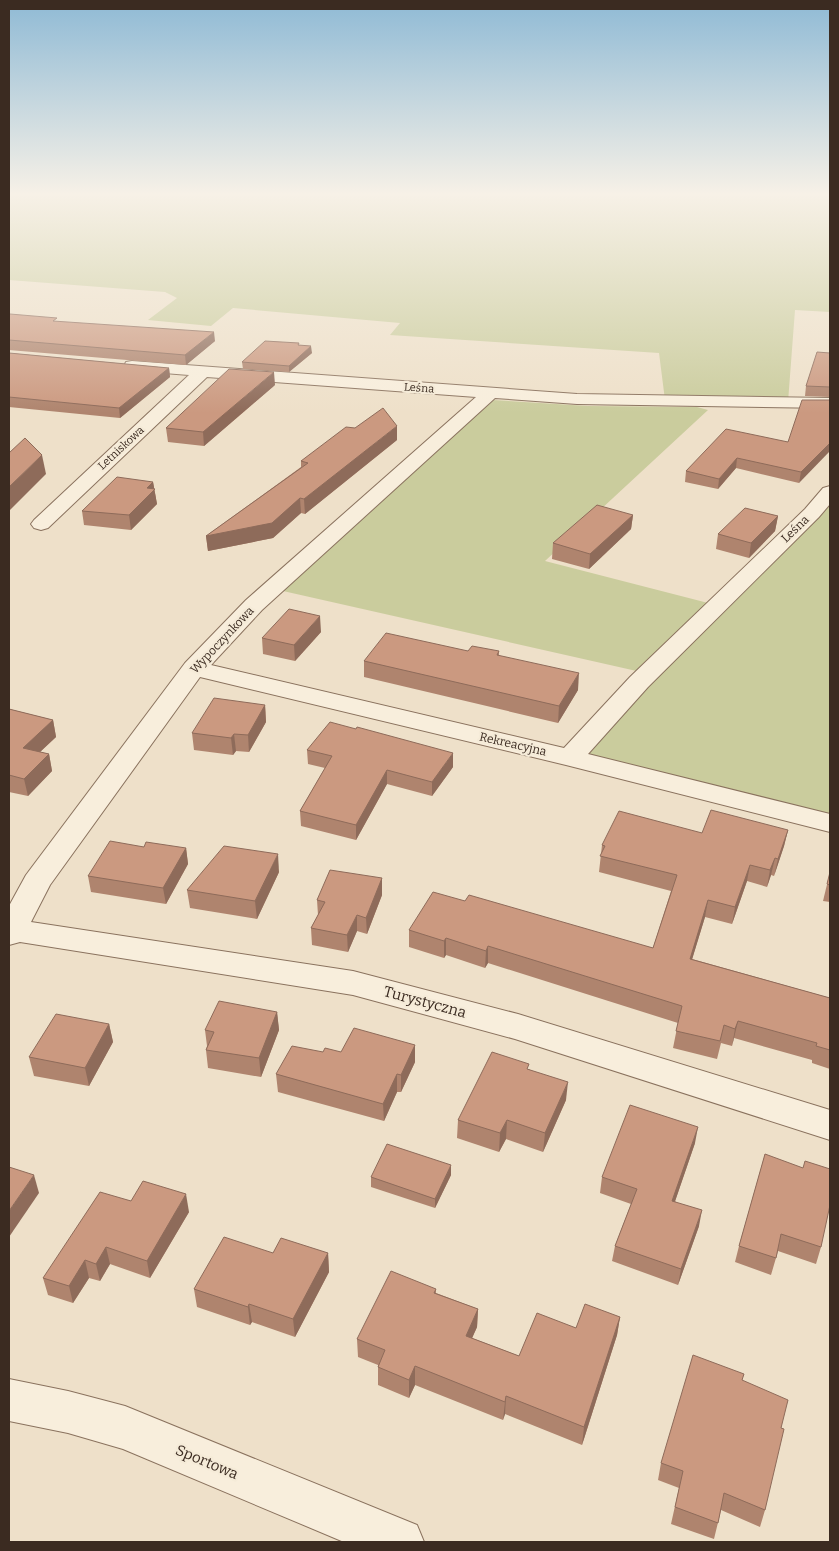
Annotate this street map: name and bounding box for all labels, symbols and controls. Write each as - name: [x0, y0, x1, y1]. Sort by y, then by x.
- street label: Leśna: [403, 380, 435, 396]
- street label: Letniskowa: [95, 423, 147, 473]
- street label: Leśna: [778, 512, 812, 546]
- street label: Wypoczynkowa: [187, 603, 257, 676]
- street label: Rekreacyjna: [478, 729, 548, 759]
- street label: Turystyczna: [382, 982, 468, 1022]
- street label: Sportowa: [173, 1441, 241, 1483]

